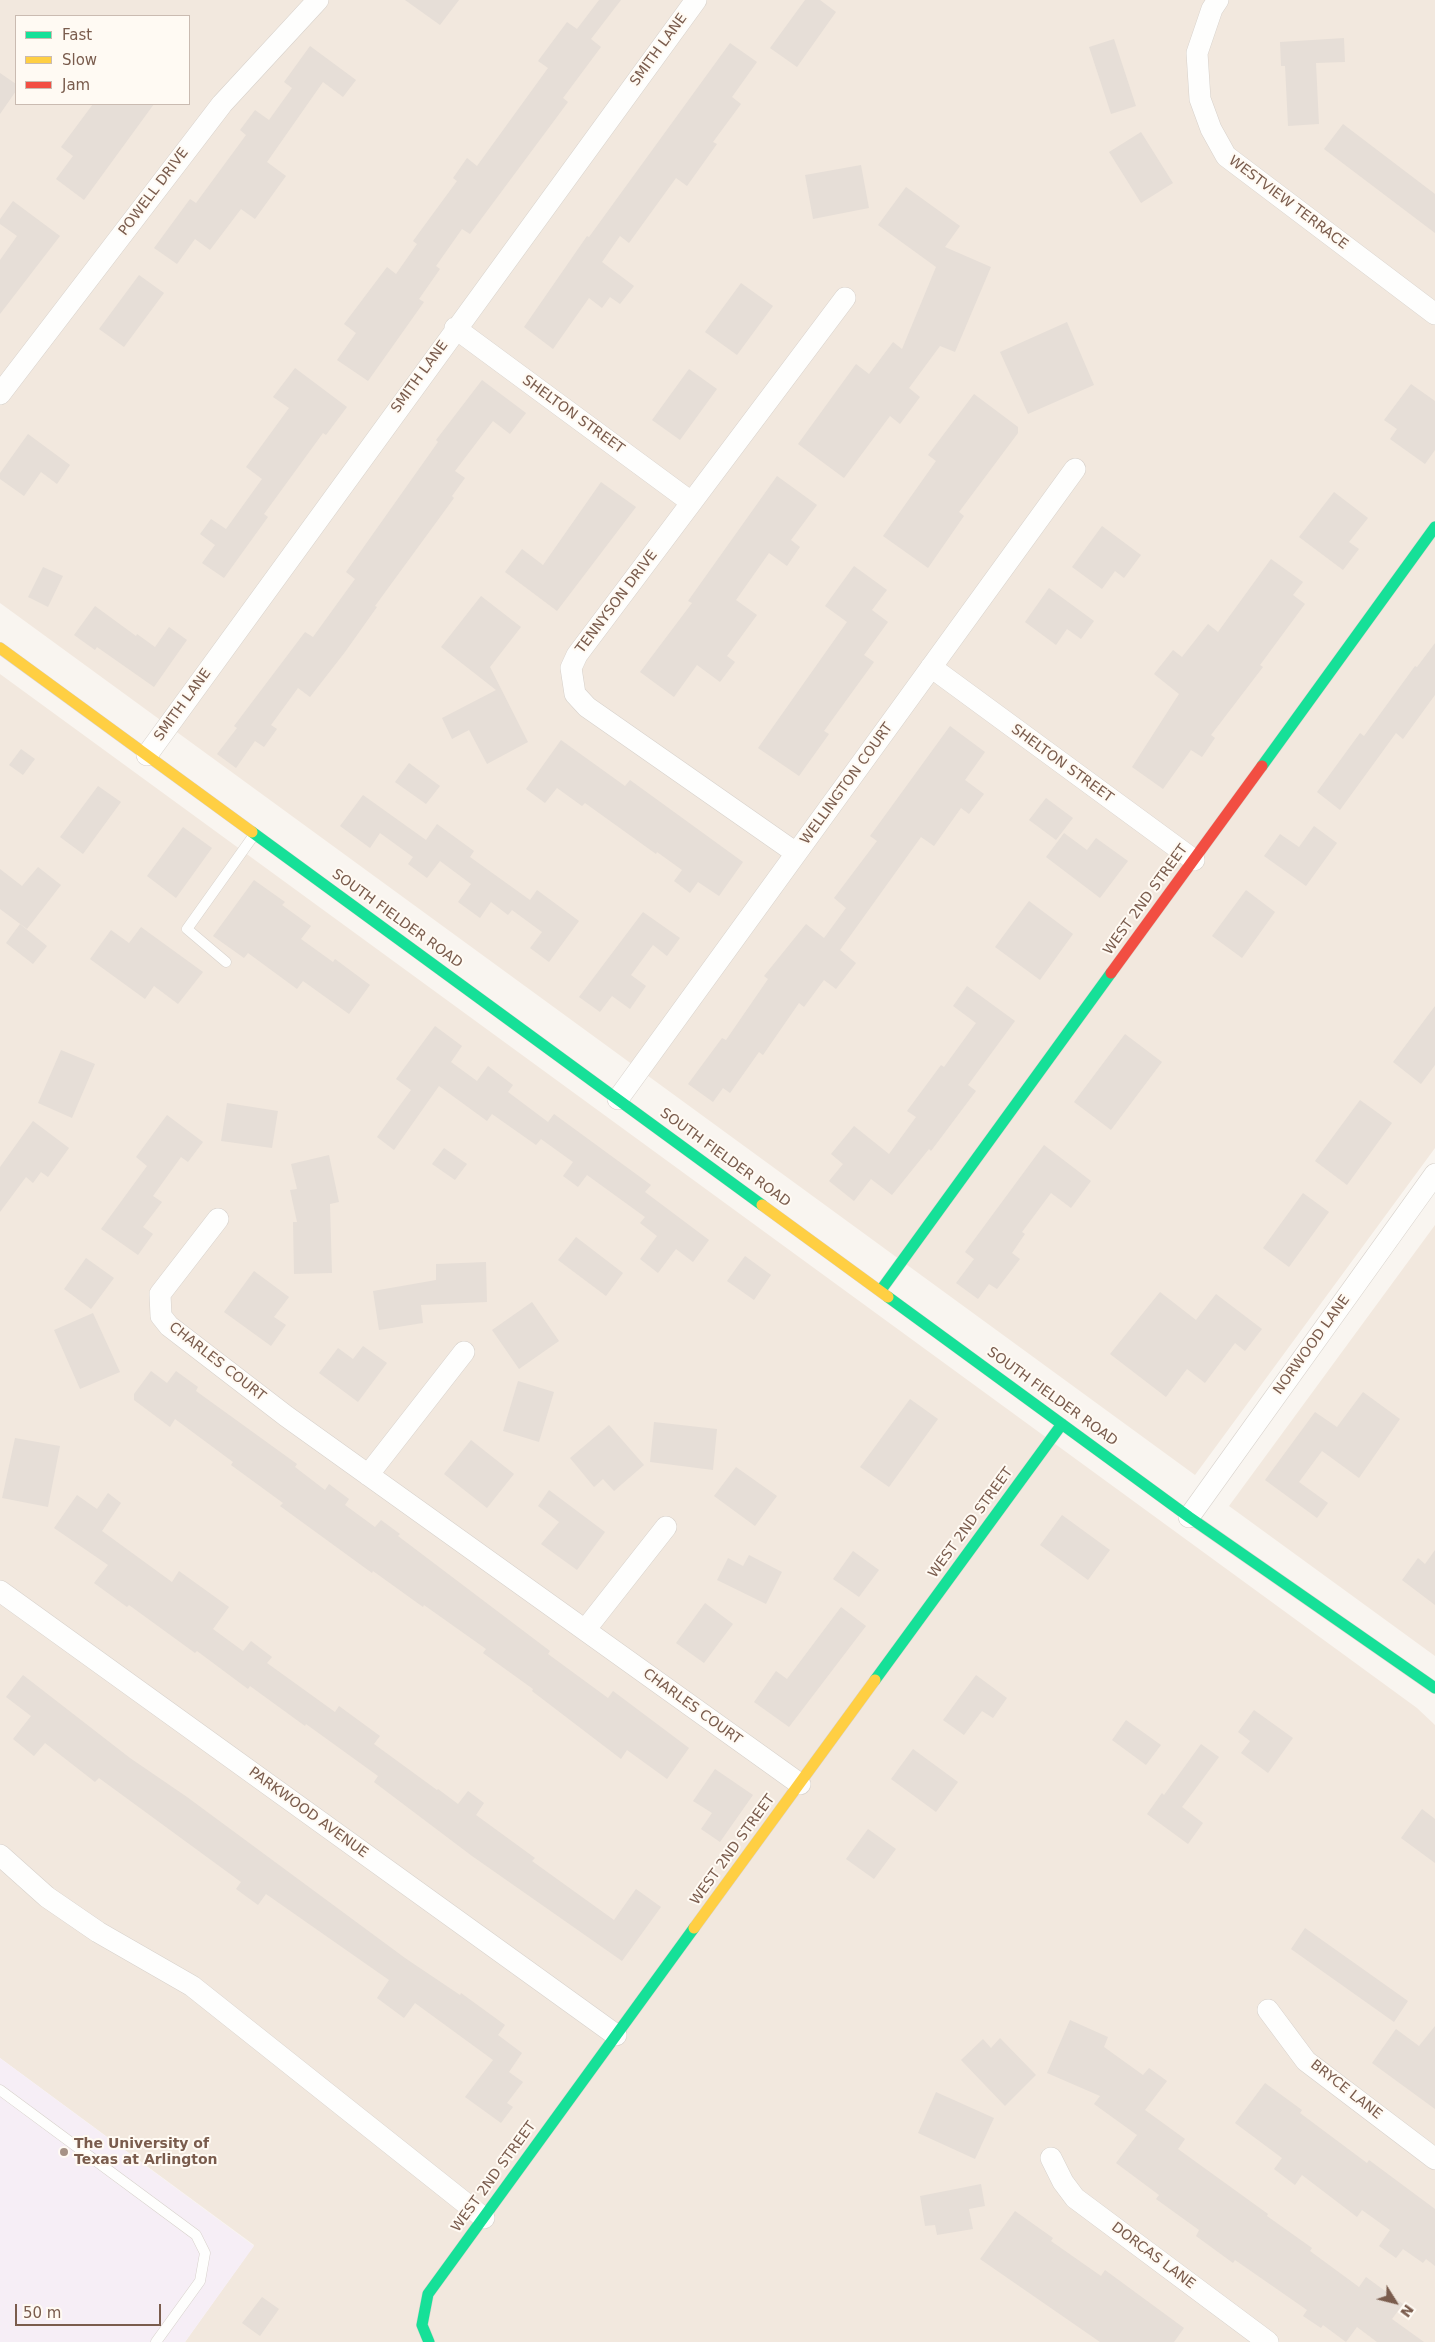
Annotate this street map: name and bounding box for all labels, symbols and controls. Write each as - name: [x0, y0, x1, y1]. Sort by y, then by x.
- street label: SMITH LANE: [627, 10, 691, 90]
- legend: [15, 15, 190, 105]
- text: Fast: [62, 26, 92, 44]
- text: Slow: [62, 51, 97, 69]
- text: Jam: [62, 76, 90, 94]
- street label: POWELL DRIVE: [116, 145, 192, 239]
- street label: WESTVIEW TERRACE: [1225, 153, 1351, 253]
- street label: SMITH LANE: [388, 337, 452, 417]
- street label: SHELTON STREET: [519, 372, 627, 458]
- street label: TENNYSON DRIVE: [573, 547, 661, 657]
- street label: SMITH LANE: [151, 665, 215, 745]
- street label: WELLINGTON COURT: [797, 720, 897, 848]
- street label: SHELTON STREET: [1008, 721, 1116, 807]
- street label: WEST 2ND STREET: [1100, 841, 1192, 959]
- street label: SOUTH FIELDER ROAD: [328, 866, 466, 972]
- street label: SOUTH FIELDER ROAD: [656, 1105, 794, 1211]
- street label: NORWOOD LANE: [1270, 1292, 1354, 1398]
- street label: CHARLES COURT: [165, 1319, 269, 1405]
- street label: SOUTH FIELDER ROAD: [983, 1344, 1121, 1450]
- street label: WEST 2ND STREET: [925, 1464, 1017, 1582]
- street label: CHARLES COURT: [639, 1666, 745, 1748]
- street label: PARKWOOD AVENUE: [245, 1764, 371, 1862]
- street label: WEST 2ND STREET: [687, 1791, 779, 1909]
- street label: BRYCE LANE: [1307, 2057, 1385, 2123]
- street label: WEST 2ND STREET: [448, 2118, 540, 2236]
- place label: The University of Texas at Arlington: [74, 2136, 217, 2168]
- marker: The University of Texas at Arlington: [58, 2146, 70, 2158]
- street label: DORCAS LANE: [1108, 2219, 1198, 2293]
- north arrow: [1370, 2277, 1420, 2327]
- scale bar: [18, 2294, 164, 2326]
- text: N: [1397, 2301, 1417, 2320]
- text: 50 m: [23, 2304, 61, 2322]

